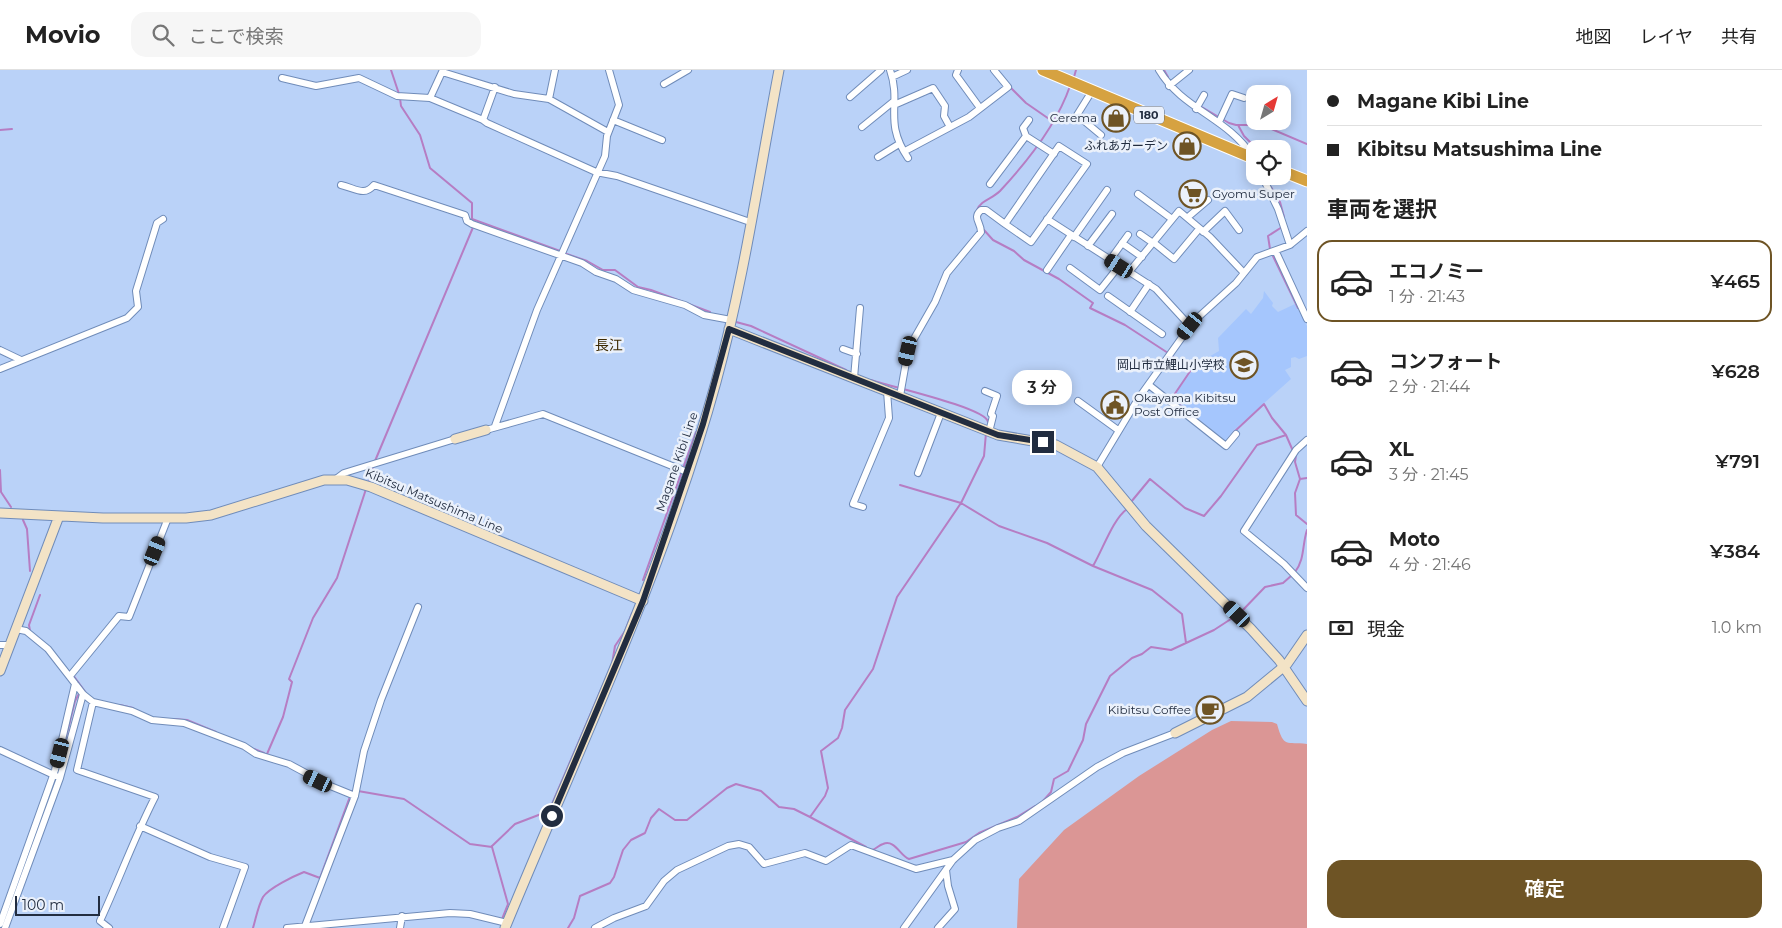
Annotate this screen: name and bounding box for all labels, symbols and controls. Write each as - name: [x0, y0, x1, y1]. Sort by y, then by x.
- search box: [131, 12, 481, 57]
- text: Movio: [25, 20, 101, 49]
- icon: search: [149, 21, 177, 49]
- text: ここで検索: [189, 25, 284, 48]
- text: 地図: [1576, 26, 1612, 48]
- text: レイヤ: [1640, 26, 1693, 48]
- text: 共有: [1721, 26, 1757, 48]
- north arrow: [1246, 85, 1291, 130]
- map controls: [1246, 85, 1291, 185]
- text: Magane Kibi Line: [1357, 90, 1529, 113]
- shop icon: Cerema: [1101, 103, 1131, 133]
- road number: 180: [1134, 106, 1164, 124]
- place label: Cerema: [1050, 110, 1097, 125]
- shop icon: ふれあガーデン: [1172, 131, 1202, 161]
- place label: ふれあガーデン: [1084, 138, 1168, 153]
- text: Kibitsu Matsushima Line: [1357, 138, 1602, 161]
- button: locate: [1246, 140, 1291, 185]
- supermarket icon: Gyomu Super: [1178, 179, 1208, 209]
- place label: Gyomu Super: [1212, 186, 1295, 201]
- text: 車両を選択: [1327, 196, 1437, 223]
- car: [1102, 252, 1135, 280]
- icon: car: [1329, 259, 1374, 304]
- text: エコノミー: [1389, 260, 1484, 283]
- text: ¥465: [1711, 270, 1760, 293]
- text: 1 分 · 21:43: [1389, 287, 1465, 306]
- car: [1174, 310, 1205, 342]
- car: [897, 335, 918, 367]
- district label: 長江: [595, 336, 623, 354]
- icon: car: [1329, 349, 1374, 394]
- school or university icon: 岡山市立鯉山小学校: [1229, 350, 1259, 380]
- text: コンフォート: [1389, 350, 1502, 373]
- place label: 岡山市立鯉山小学校: [1117, 357, 1225, 372]
- text: ¥628: [1711, 360, 1760, 383]
- callout: 3 分: [1013, 370, 1073, 404]
- text: 2 分 · 21:44: [1389, 377, 1470, 396]
- text: 3 分: [1027, 378, 1057, 397]
- public building icon: Okayama Kibitsu Post Office: [1100, 390, 1130, 420]
- place label: Okayama Kibitsu Post Office: [1134, 390, 1236, 419]
- street label: Magane Kibi Line: [652, 410, 701, 514]
- route end: [1032, 431, 1054, 453]
- text: XL: [1389, 438, 1414, 461]
- icon: car: [1329, 439, 1374, 484]
- text: ¥791: [1715, 450, 1760, 473]
- street label: Kibitsu Matsushima Line: [363, 465, 505, 536]
- text: 3 分 · 21:45: [1389, 465, 1469, 484]
- text: Moto: [1389, 528, 1440, 551]
- icon: car: [1329, 529, 1374, 574]
- car: [142, 534, 167, 568]
- text: ¥384: [1710, 540, 1760, 563]
- text: 4 分 · 21:46: [1389, 555, 1471, 574]
- car: [1221, 598, 1253, 630]
- icon: cash: [1327, 614, 1355, 642]
- text: 現金: [1367, 618, 1405, 641]
- text: 1.0 km: [1712, 618, 1762, 637]
- cafe icon: Kibitsu Coffee: [1195, 695, 1225, 725]
- place label: Kibitsu Coffee: [1108, 702, 1191, 717]
- car: [49, 737, 70, 769]
- car: [301, 768, 334, 794]
- route start: [541, 805, 563, 827]
- button: 確定: [1327, 860, 1762, 918]
- scale bar: [15, 893, 100, 916]
- text: 100 m: [22, 896, 64, 914]

